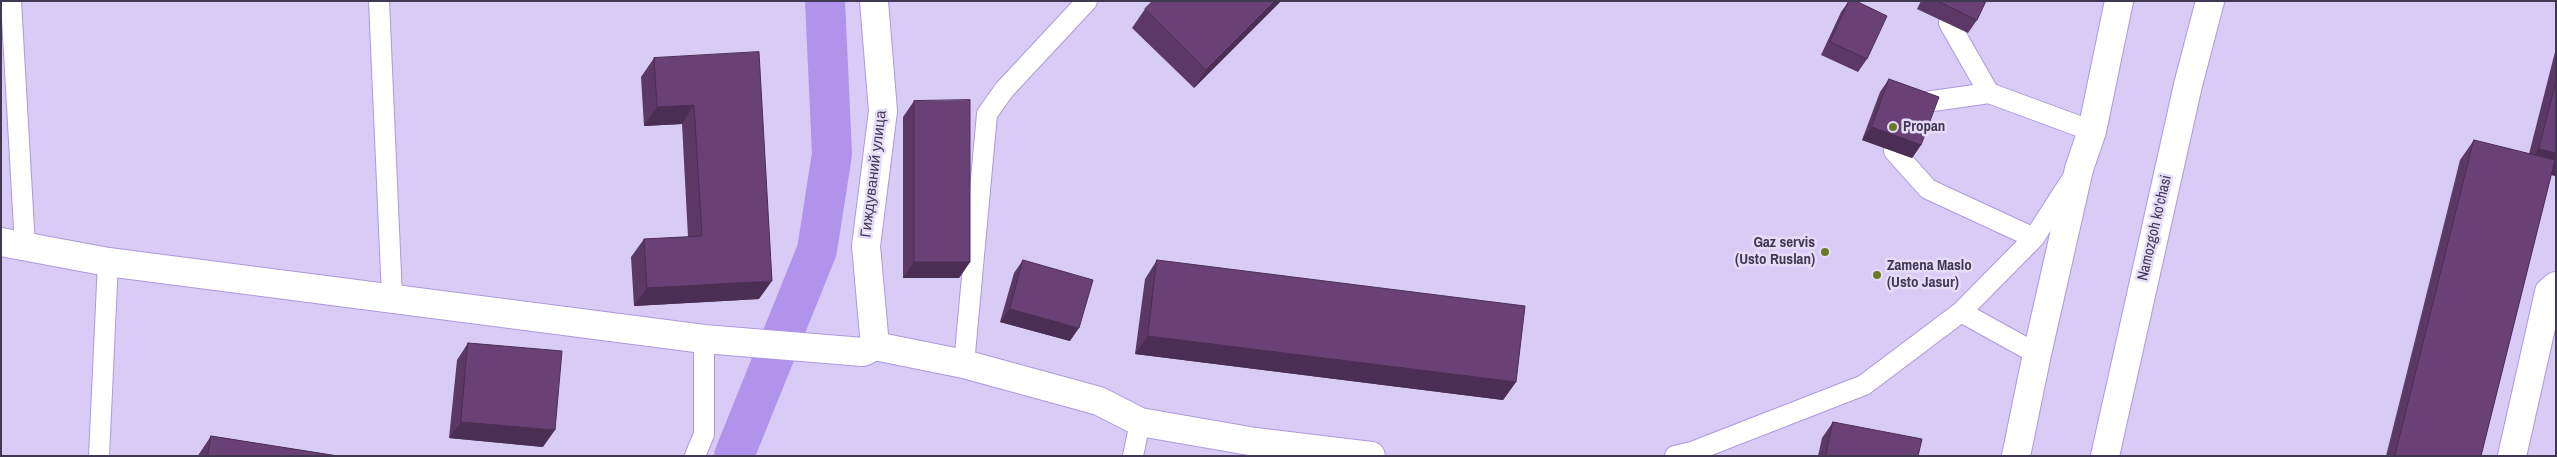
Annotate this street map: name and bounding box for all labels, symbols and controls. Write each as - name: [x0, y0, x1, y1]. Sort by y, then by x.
- street label: Гиждуваний улица: [857, 109, 891, 239]
- place label: Propan: [1903, 118, 1945, 136]
- marker: Propan: [1887, 121, 1899, 133]
- street label: Namozgoh ko'chasi: [2134, 174, 2176, 282]
- place label: Gaz servis (Usto Ruslan): [1735, 234, 1815, 269]
- marker: Gaz servis (Usto Ruslan): [1819, 246, 1831, 258]
- place label: Zamena Maslo (Usto Jasur): [1887, 257, 1972, 292]
- marker: Zamena Maslo (Usto Jasur): [1871, 269, 1883, 281]

